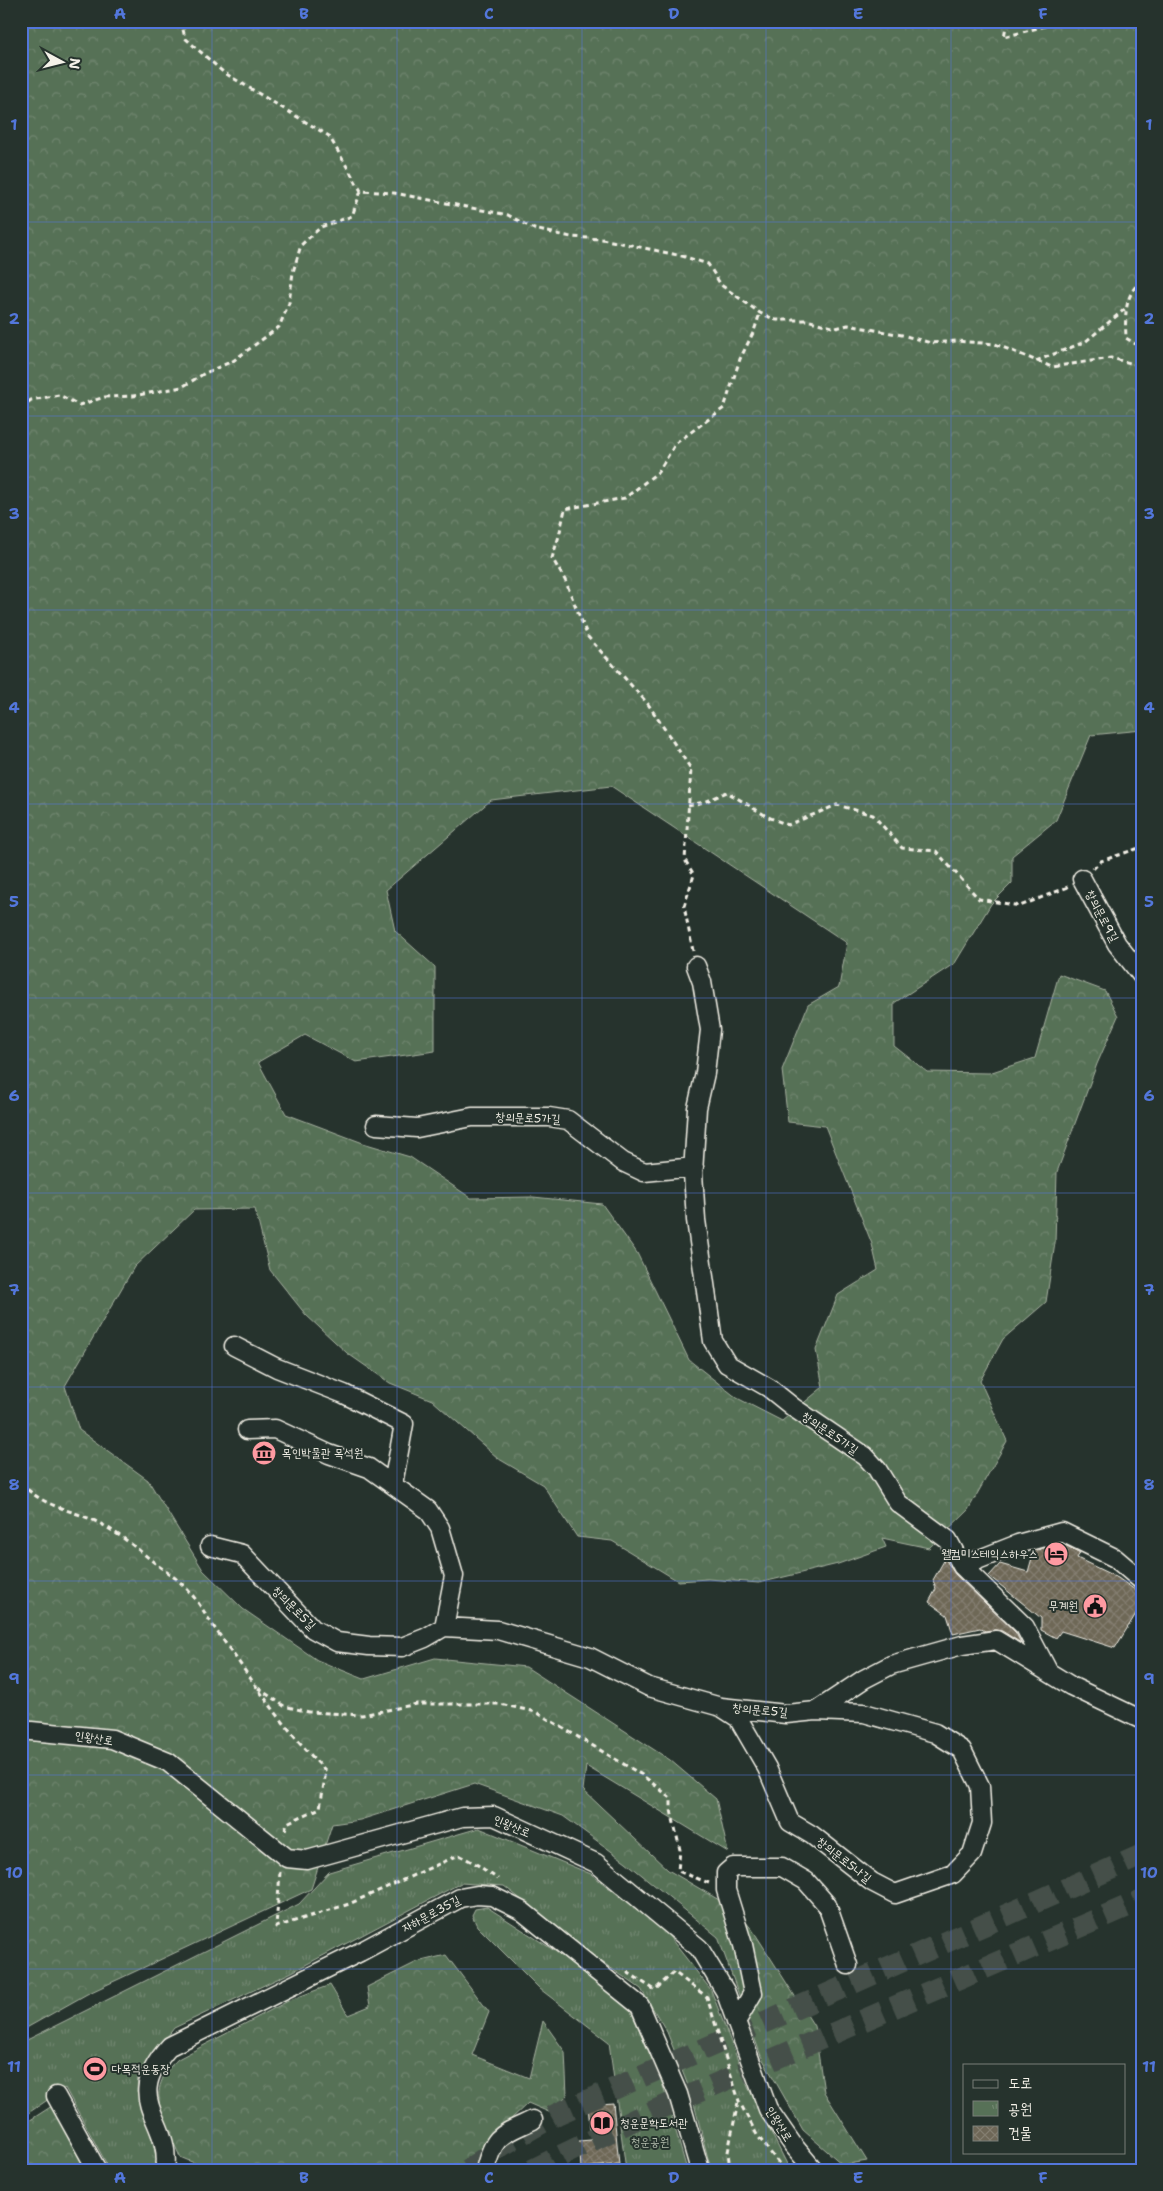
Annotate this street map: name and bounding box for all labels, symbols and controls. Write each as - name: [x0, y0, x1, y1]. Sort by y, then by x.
- text: A: [114, 3, 126, 24]
- text: B: [299, 3, 309, 24]
- text: C: [484, 3, 494, 24]
- text: D: [668, 3, 680, 24]
- text: E: [853, 3, 863, 24]
- text: F: [1038, 3, 1048, 24]
- north arrow: [38, 38, 88, 88]
- text: N: [65, 57, 85, 70]
- text: 1: [10, 114, 18, 135]
- text: 1: [1145, 114, 1153, 135]
- text: 2: [8, 308, 20, 329]
- text: 2: [1143, 308, 1155, 329]
- text: 3: [8, 503, 20, 524]
- text: 3: [1143, 503, 1155, 524]
- text: 4: [8, 697, 20, 718]
- text: 4: [1143, 697, 1155, 718]
- street label: 창의문로9길: [1082, 887, 1123, 945]
- text: 5: [9, 891, 19, 912]
- text: 5: [1144, 891, 1154, 912]
- text: 6: [8, 1085, 20, 1106]
- text: 6: [1143, 1085, 1155, 1106]
- street label: 창의문로5가길: [495, 1109, 561, 1127]
- text: 7: [8, 1279, 20, 1300]
- text: 7: [1143, 1279, 1155, 1300]
- street label: 창의문로5가길: [798, 1408, 862, 1458]
- museum icon: 목인박물관 목석원: [251, 1440, 277, 1466]
- place label: 목인박물관 목석원: [282, 1445, 363, 1461]
- text: 8: [8, 1474, 20, 1495]
- text: 8: [1143, 1474, 1155, 1495]
- hotel icon: 웰컴미스테익스하우스: [1043, 1541, 1069, 1567]
- place label: 웰컴미스테익스하우스: [941, 1546, 1038, 1562]
- street label: 창의문로5길: [269, 1583, 320, 1634]
- public building icon: 무계원: [1082, 1593, 1108, 1619]
- place label: 무계원: [1049, 1598, 1078, 1614]
- text: 9: [8, 1668, 20, 1689]
- text: 9: [1143, 1668, 1155, 1689]
- street label: 창의문로5길: [732, 1700, 789, 1720]
- street label: 인왕산로: [74, 1727, 114, 1749]
- street label: 인왕산로: [491, 1811, 533, 1841]
- street label: 창의문로5나길: [813, 1834, 875, 1887]
- text: 10: [5, 1862, 23, 1883]
- text: 10: [1140, 1862, 1158, 1883]
- street label: 자하문로35길: [399, 1892, 463, 1936]
- text: 11: [7, 2056, 21, 2077]
- sports icon: 다목적운동장: [82, 2056, 108, 2082]
- text: 11: [1142, 2056, 1156, 2077]
- place label: 다목적운동장: [112, 2061, 170, 2077]
- legend: [963, 2064, 1126, 2154]
- text: 도로: [1008, 2073, 1032, 2093]
- text: 공원: [1008, 2099, 1032, 2119]
- street label: 인왕산로: [762, 2103, 796, 2145]
- library icon: 청운문학도서관: [589, 2110, 615, 2136]
- place label: 청운문학도서관: [620, 2115, 688, 2131]
- text: 건물: [1008, 2123, 1032, 2143]
- park label: 청운공원: [631, 2134, 669, 2150]
- text: A: [114, 2167, 126, 2188]
- text: B: [299, 2167, 309, 2188]
- text: C: [484, 2167, 494, 2188]
- text: D: [668, 2167, 680, 2188]
- text: E: [853, 2167, 863, 2188]
- text: F: [1038, 2167, 1048, 2188]

